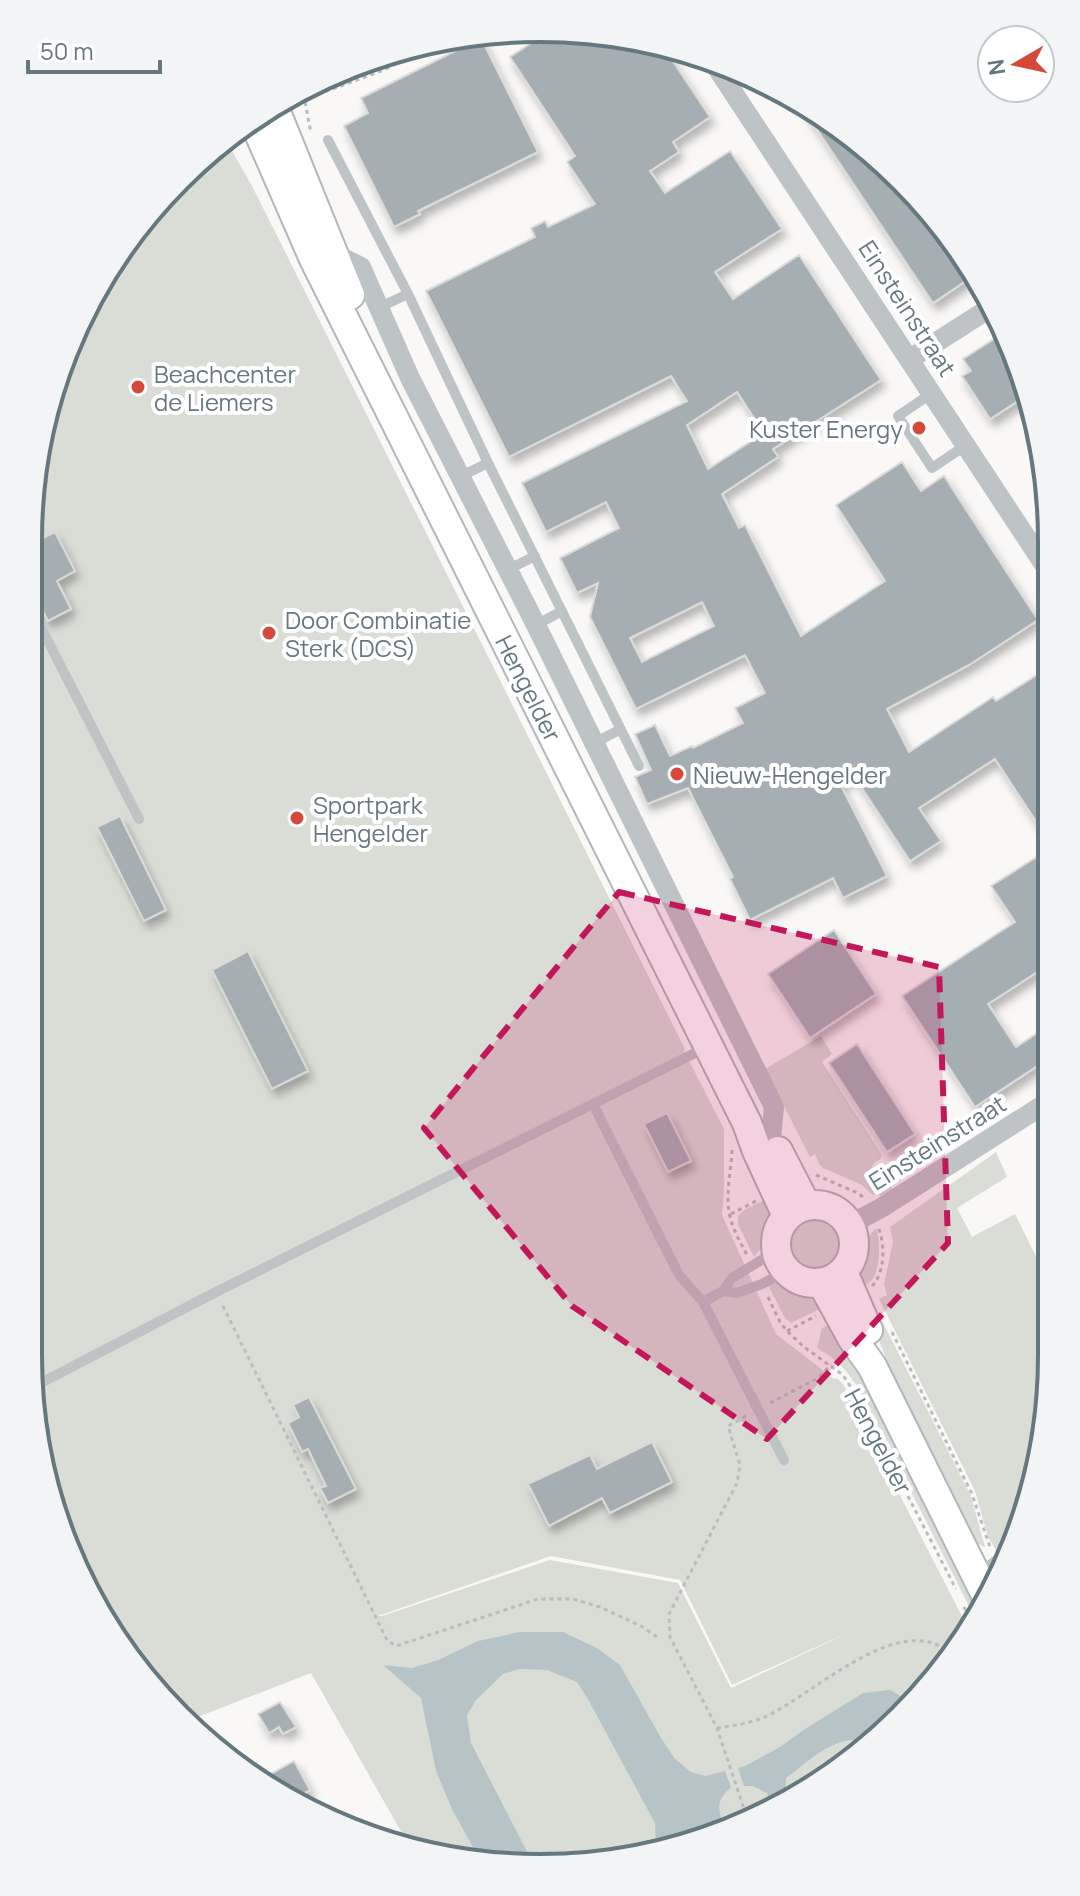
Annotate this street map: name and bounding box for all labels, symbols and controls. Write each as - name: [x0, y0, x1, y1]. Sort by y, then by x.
- scale bar: [28, 24, 160, 74]
- north arrow: [976, 24, 1056, 104]
- text: 50 m: [40, 34, 94, 67]
- text: N: [980, 57, 1012, 77]
- street label: Einsteinstraat: [852, 234, 964, 382]
- place label: Beachcenter de Liemers: [154, 357, 296, 418]
- marker: Beachcenter de Liemers: [129, 378, 147, 396]
- place label: Kuster Energy: [749, 412, 903, 445]
- marker: Kuster Energy: [910, 419, 928, 437]
- place label: Door Combinatie Sterk (DCS): [285, 603, 471, 664]
- marker: Door Combinatie Sterk (DCS): [260, 624, 278, 642]
- street label: Hengelder: [488, 629, 570, 747]
- place label: Nieuw-Hengelder: [693, 758, 887, 791]
- marker: Nieuw-Hengelder: [668, 765, 686, 783]
- place label: Sportpark Hengelder: [313, 788, 428, 849]
- marker: Sportpark Hengelder: [288, 809, 306, 827]
- street label: Einsteinstraat: [862, 1087, 1012, 1197]
- street label: Hengelder: [837, 1382, 921, 1500]

